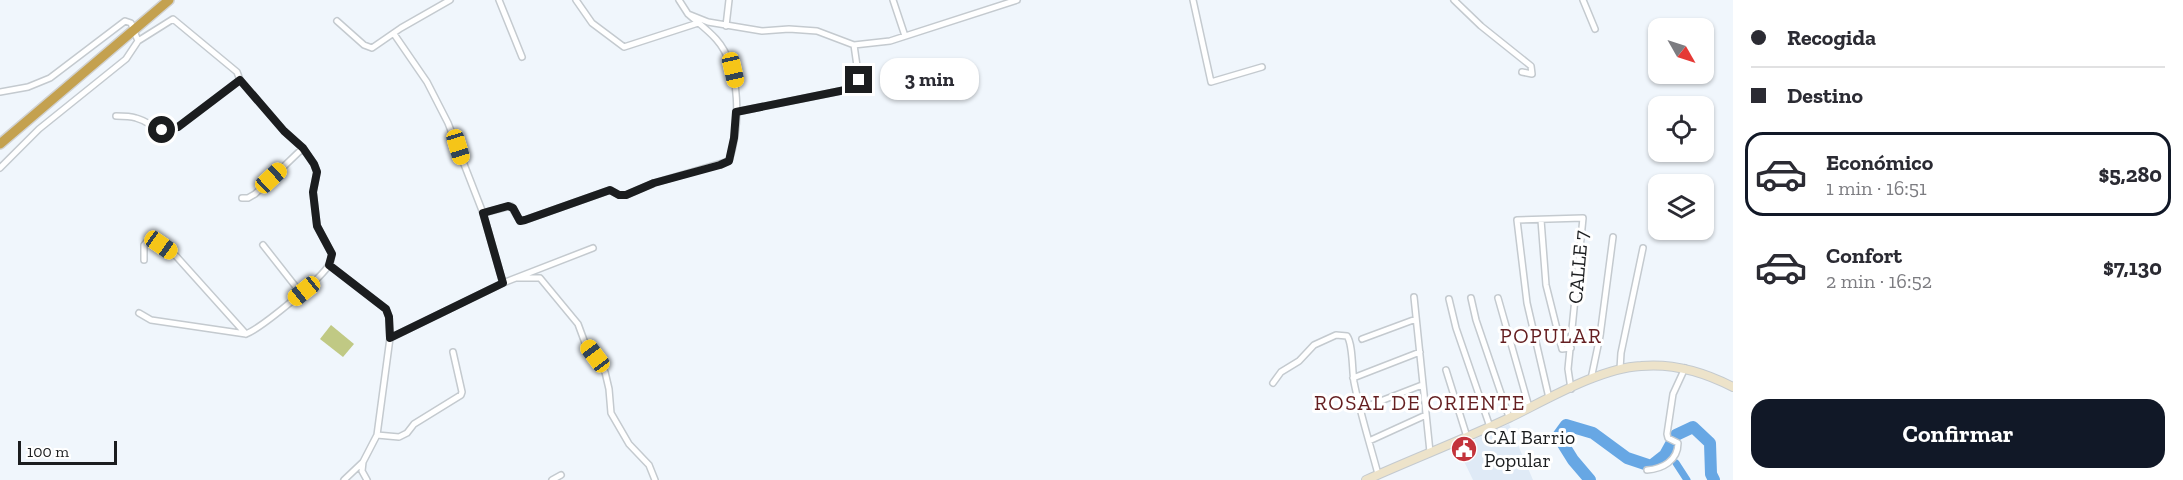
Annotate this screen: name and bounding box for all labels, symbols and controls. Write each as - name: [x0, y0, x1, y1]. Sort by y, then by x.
- north arrow: [1648, 18, 1714, 84]
- map controls: [1648, 18, 1714, 240]
- text: Recogida: [1787, 24, 1876, 51]
- car: [720, 50, 746, 90]
- callout: 3 min: [880, 59, 979, 101]
- route end: [845, 66, 872, 93]
- text: 3 min: [905, 67, 954, 91]
- text: Destino: [1787, 82, 1863, 109]
- button: locate: [1648, 96, 1714, 162]
- route start: [148, 116, 175, 143]
- car: [444, 127, 472, 167]
- icon: car: [1754, 147, 1808, 201]
- text: Económico: [1826, 149, 1933, 176]
- car: [252, 159, 290, 197]
- text: $5,280: [2098, 161, 2162, 188]
- button: layers: [1648, 174, 1714, 240]
- text: 1 min · 16:51: [1826, 176, 1927, 200]
- car: [141, 227, 181, 263]
- street label: CALLE 7: [1563, 229, 1593, 305]
- icon: car: [1754, 240, 1808, 294]
- text: Confort: [1826, 242, 1902, 269]
- text: $7,130: [2103, 254, 2162, 281]
- text: 2 min · 16:52: [1826, 269, 1932, 293]
- car: [284, 273, 324, 309]
- district label: POPULAR: [1500, 323, 1602, 348]
- car: [577, 336, 613, 376]
- district label: ROSAL DE ORIENTE: [1314, 390, 1526, 415]
- button: Confirmar: [1751, 399, 2165, 468]
- place label: CAI Barrio Popular: [1484, 425, 1575, 472]
- public building icon: CAI Barrio Popular: [1449, 434, 1479, 464]
- scale bar: [18, 438, 117, 466]
- text: 100 m: [27, 442, 69, 461]

